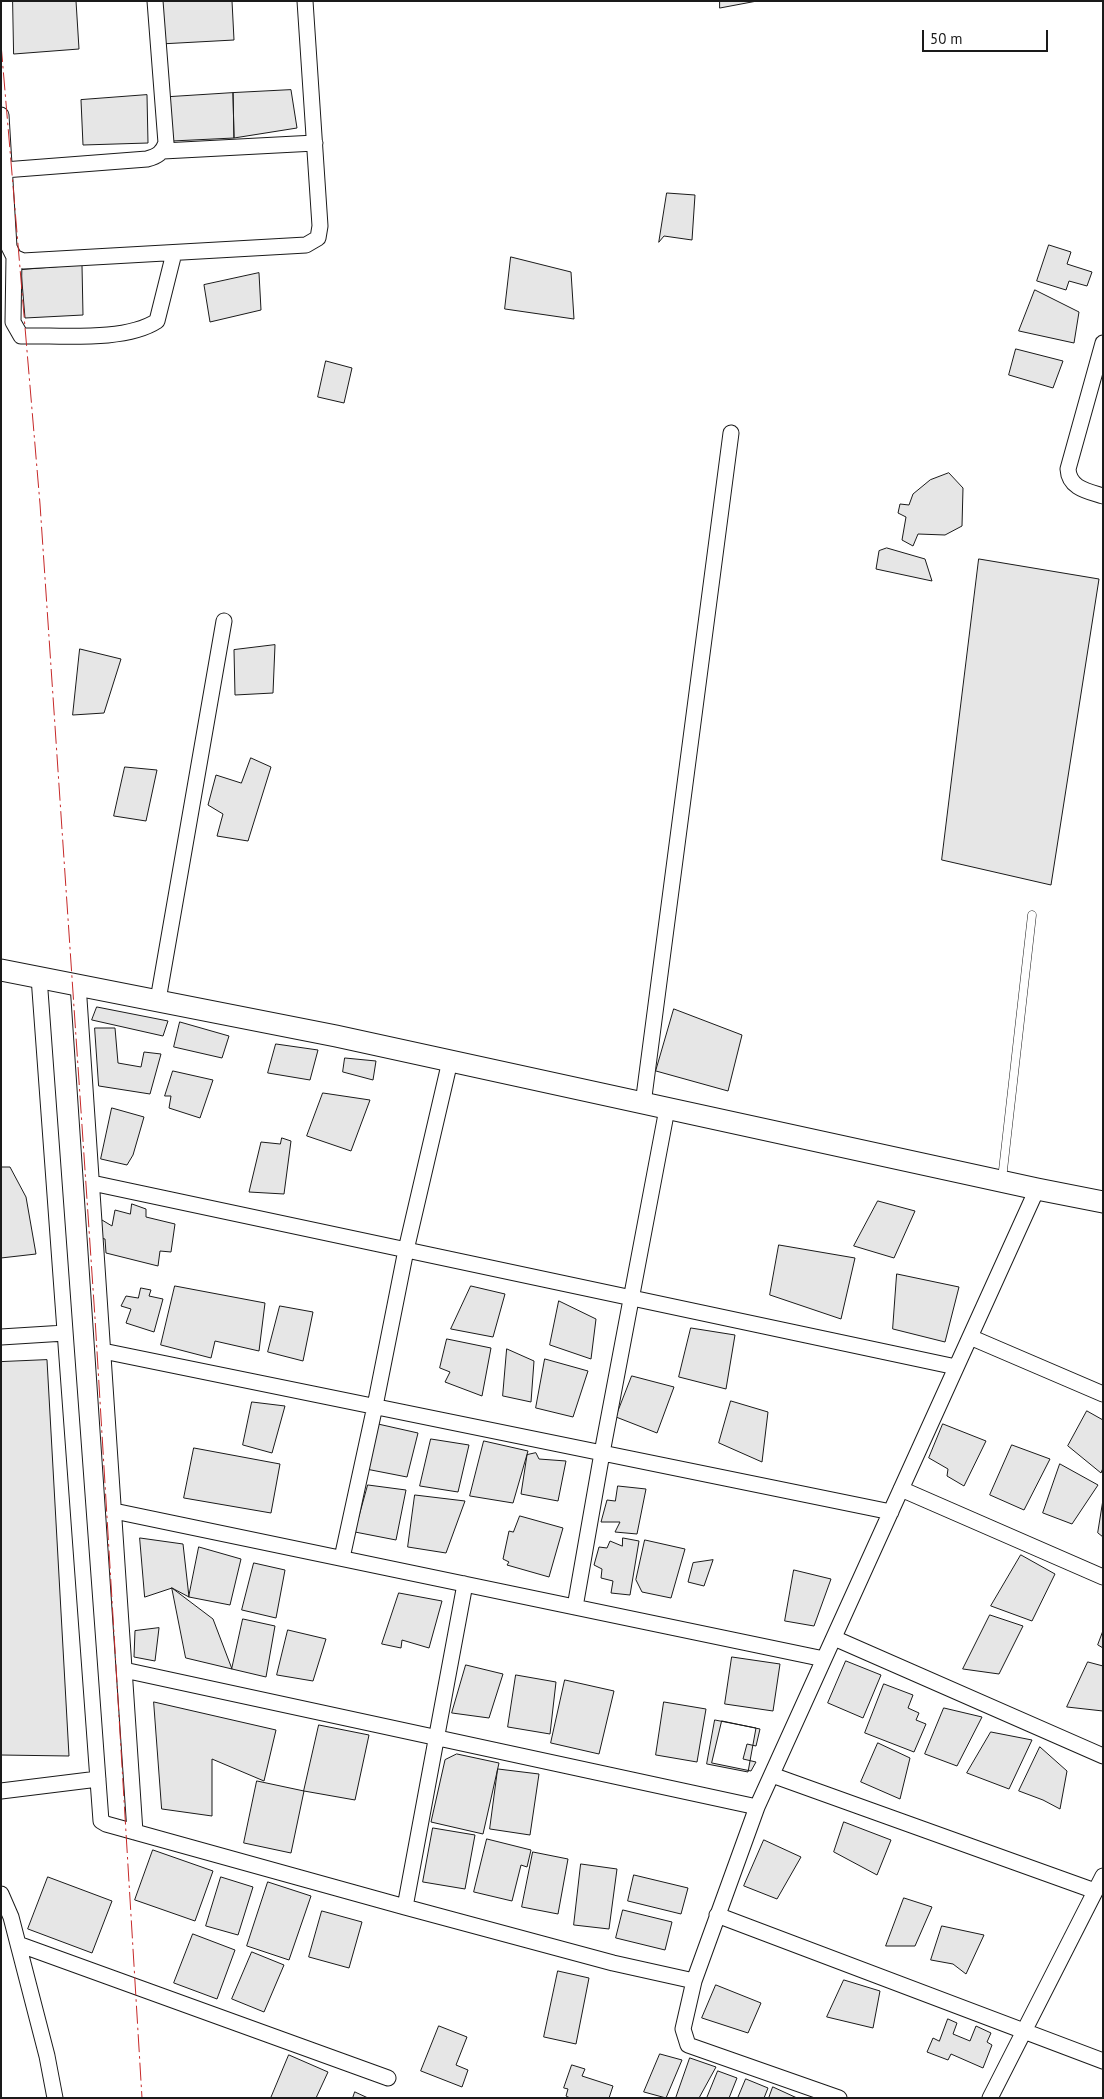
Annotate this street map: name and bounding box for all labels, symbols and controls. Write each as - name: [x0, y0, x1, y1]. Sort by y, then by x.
- scale bar: [924, 20, 1050, 52]
- text: 50 m: [930, 29, 963, 48]

